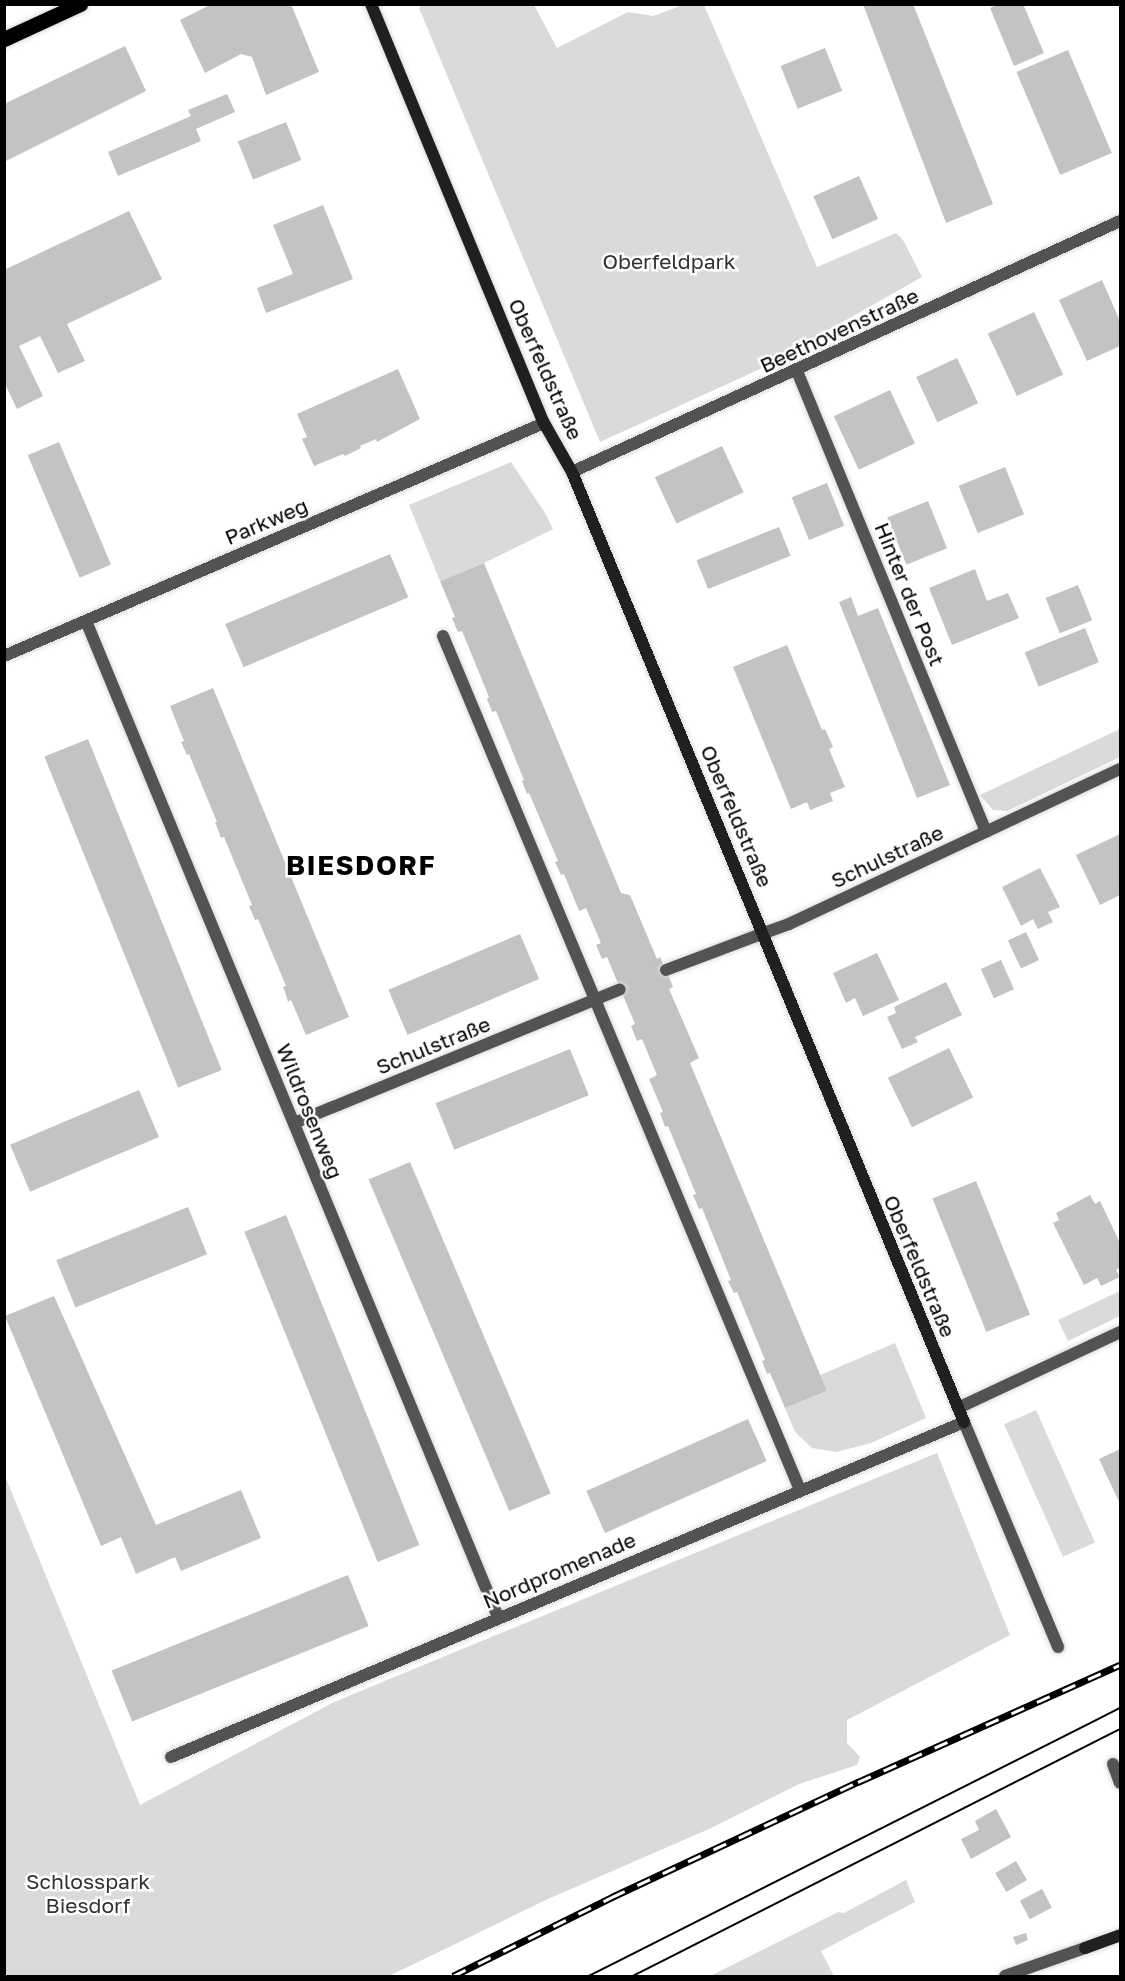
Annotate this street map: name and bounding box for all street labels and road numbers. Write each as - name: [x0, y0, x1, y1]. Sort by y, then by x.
- street label: Beethovenstraße: [756, 282, 922, 378]
- street label: Oberfeldstraße: [504, 294, 588, 444]
- street label: Parkweg: [221, 492, 311, 550]
- street label: Hinter der Post: [870, 519, 950, 669]
- street label: Oberfeldstraße: [696, 741, 778, 891]
- street label: Schulstraße: [827, 819, 947, 893]
- street label: Schulstraße: [372, 1011, 494, 1079]
- street label: Wildrosenweg: [271, 1040, 349, 1182]
- street label: Oberfeldstraße: [879, 1191, 961, 1341]
- street label: Nordpromenade: [479, 1526, 639, 1614]

